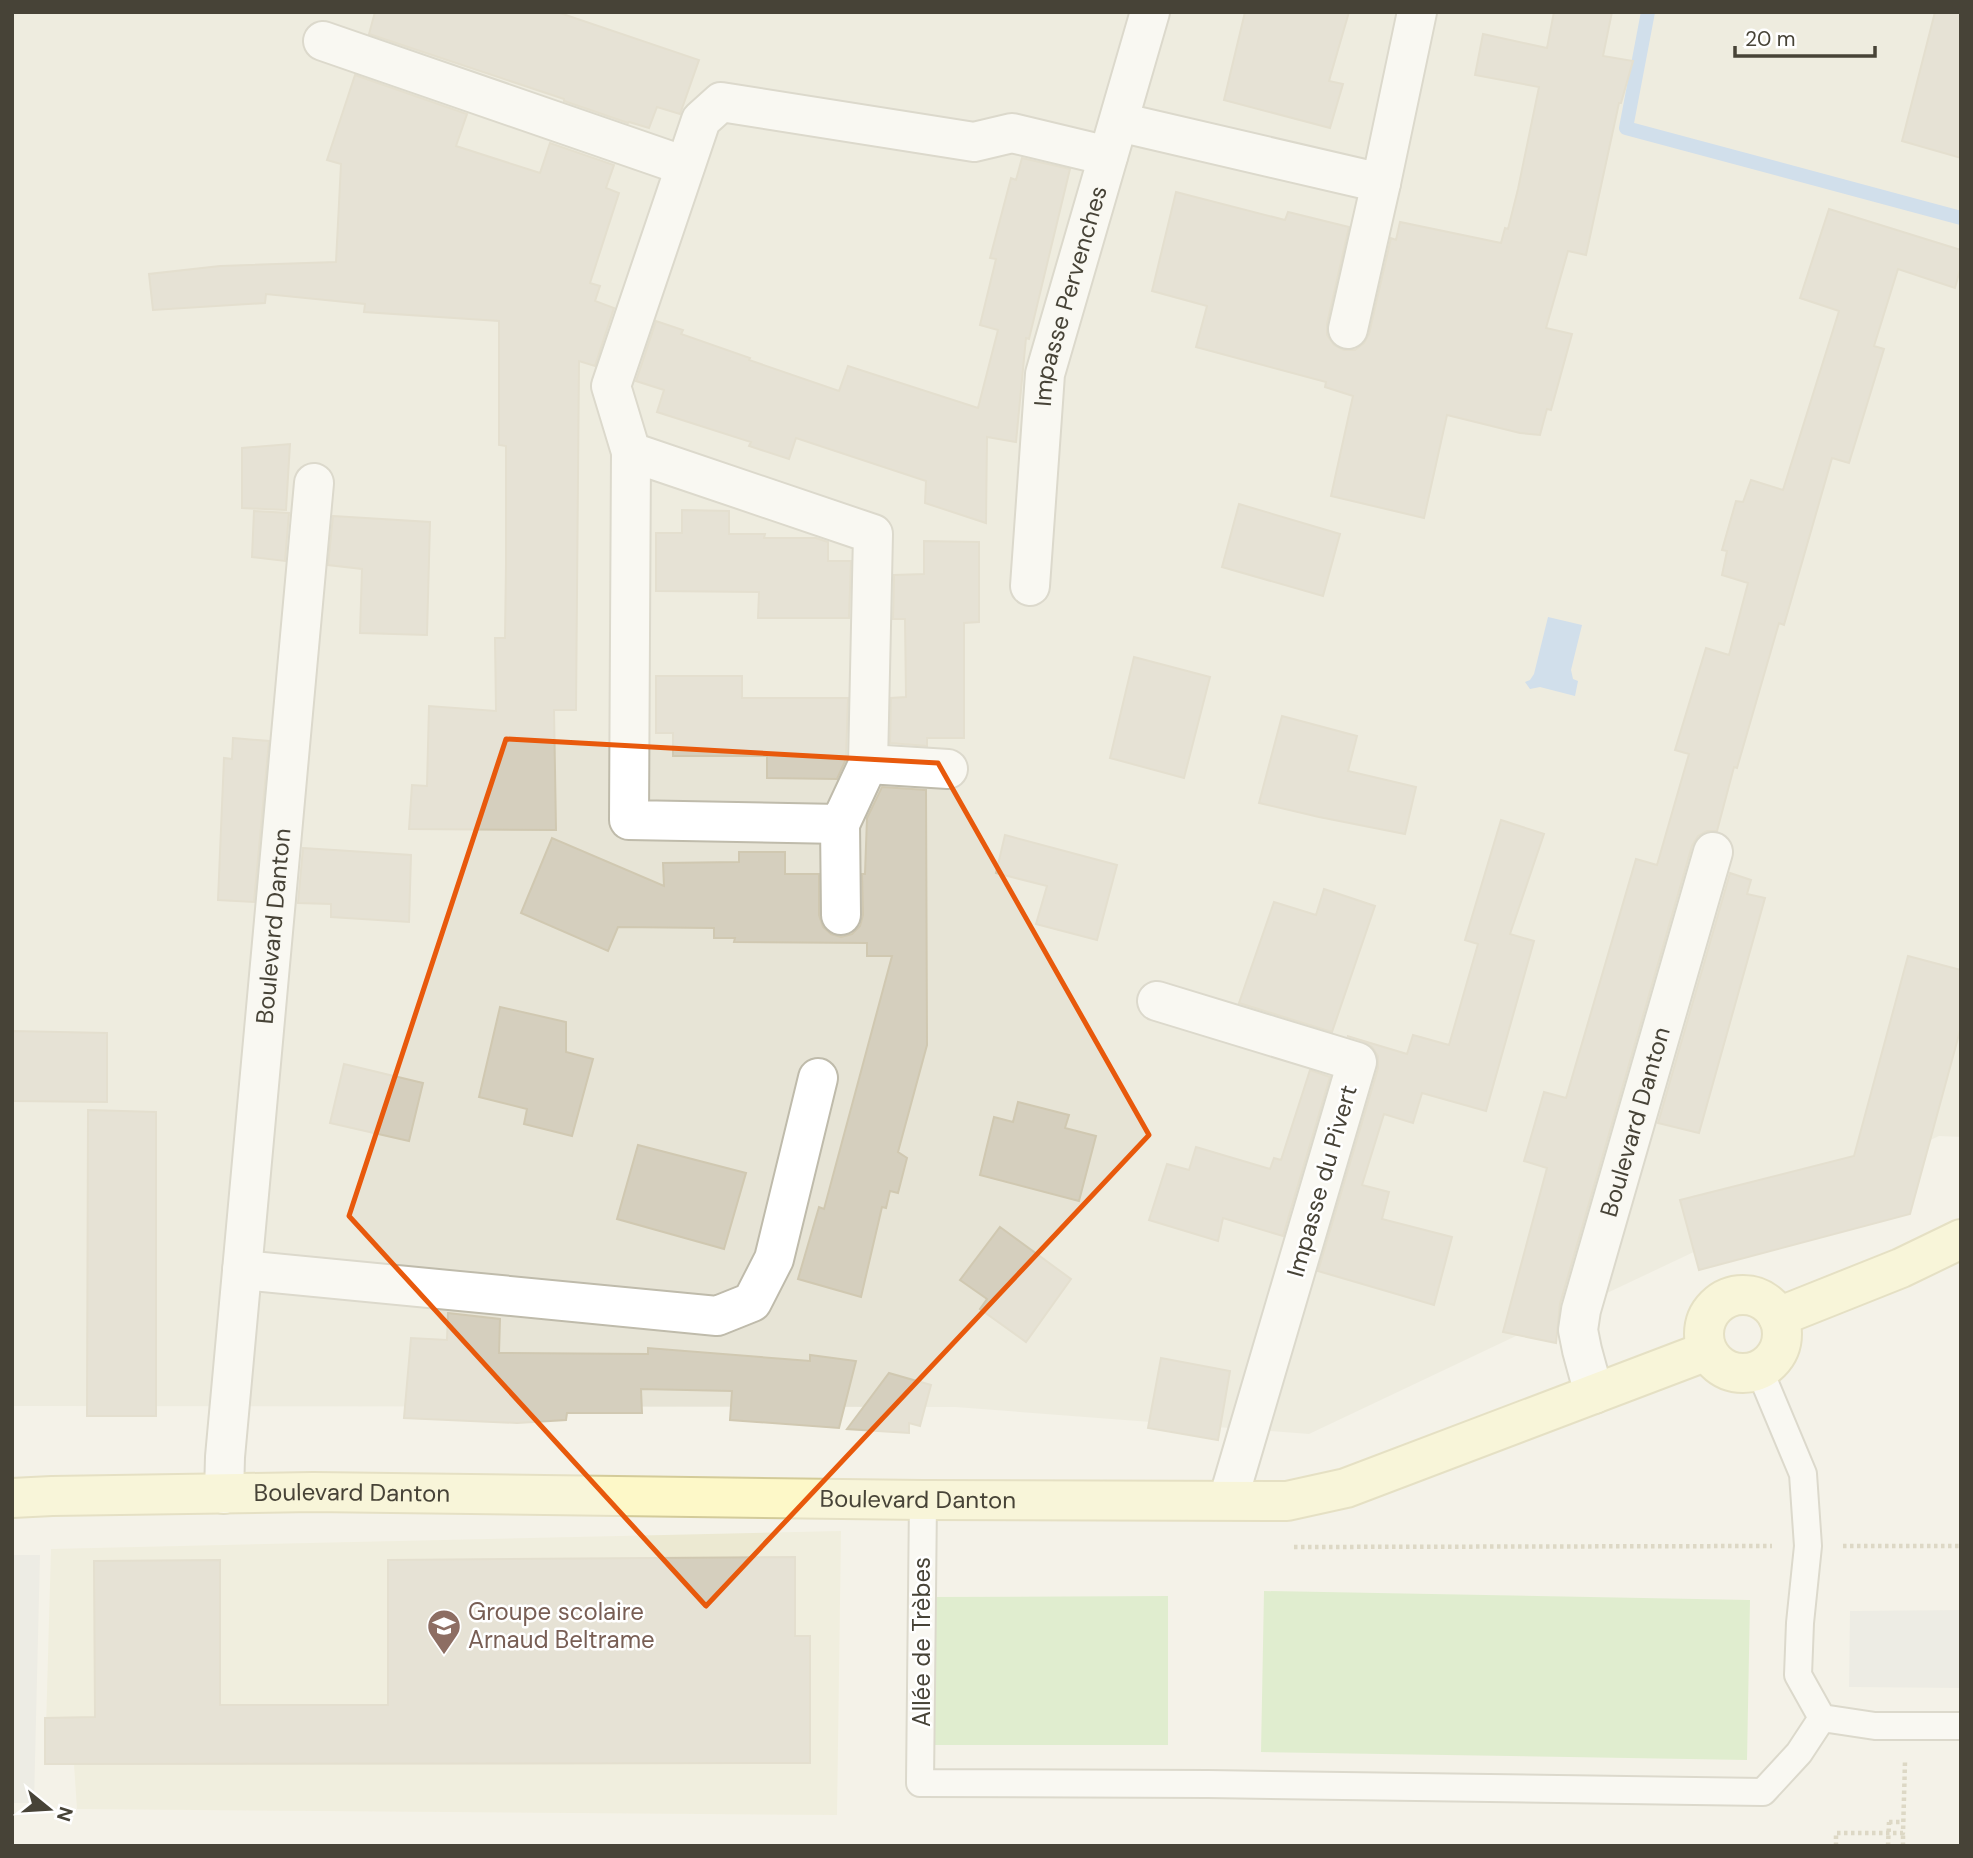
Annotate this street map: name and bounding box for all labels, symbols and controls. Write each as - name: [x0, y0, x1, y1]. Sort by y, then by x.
- scale bar: [1735, 14, 1875, 58]
- text: 20 m: [1745, 25, 1796, 53]
- street label: Impasse Pervenches: [1027, 182, 1114, 407]
- street label: Boulevard Danton: [249, 827, 297, 1025]
- street label: Boulevard Danton: [1593, 1023, 1677, 1220]
- street label: Impasse du Pivert: [1279, 1081, 1364, 1280]
- street label: Boulevard Danton: [253, 1476, 450, 1509]
- street label: Boulevard Danton: [819, 1483, 1016, 1515]
- street label: Allée de Trèbes: [906, 1557, 937, 1727]
- place label: Groupe scolaire Arnaud Beltrame: [468, 1596, 655, 1655]
- school or university icon: Groupe scolaire Arnaud Beltrame: [425, 1607, 463, 1656]
- north arrow: [14, 1774, 84, 1844]
- text: N: [51, 1804, 79, 1825]

